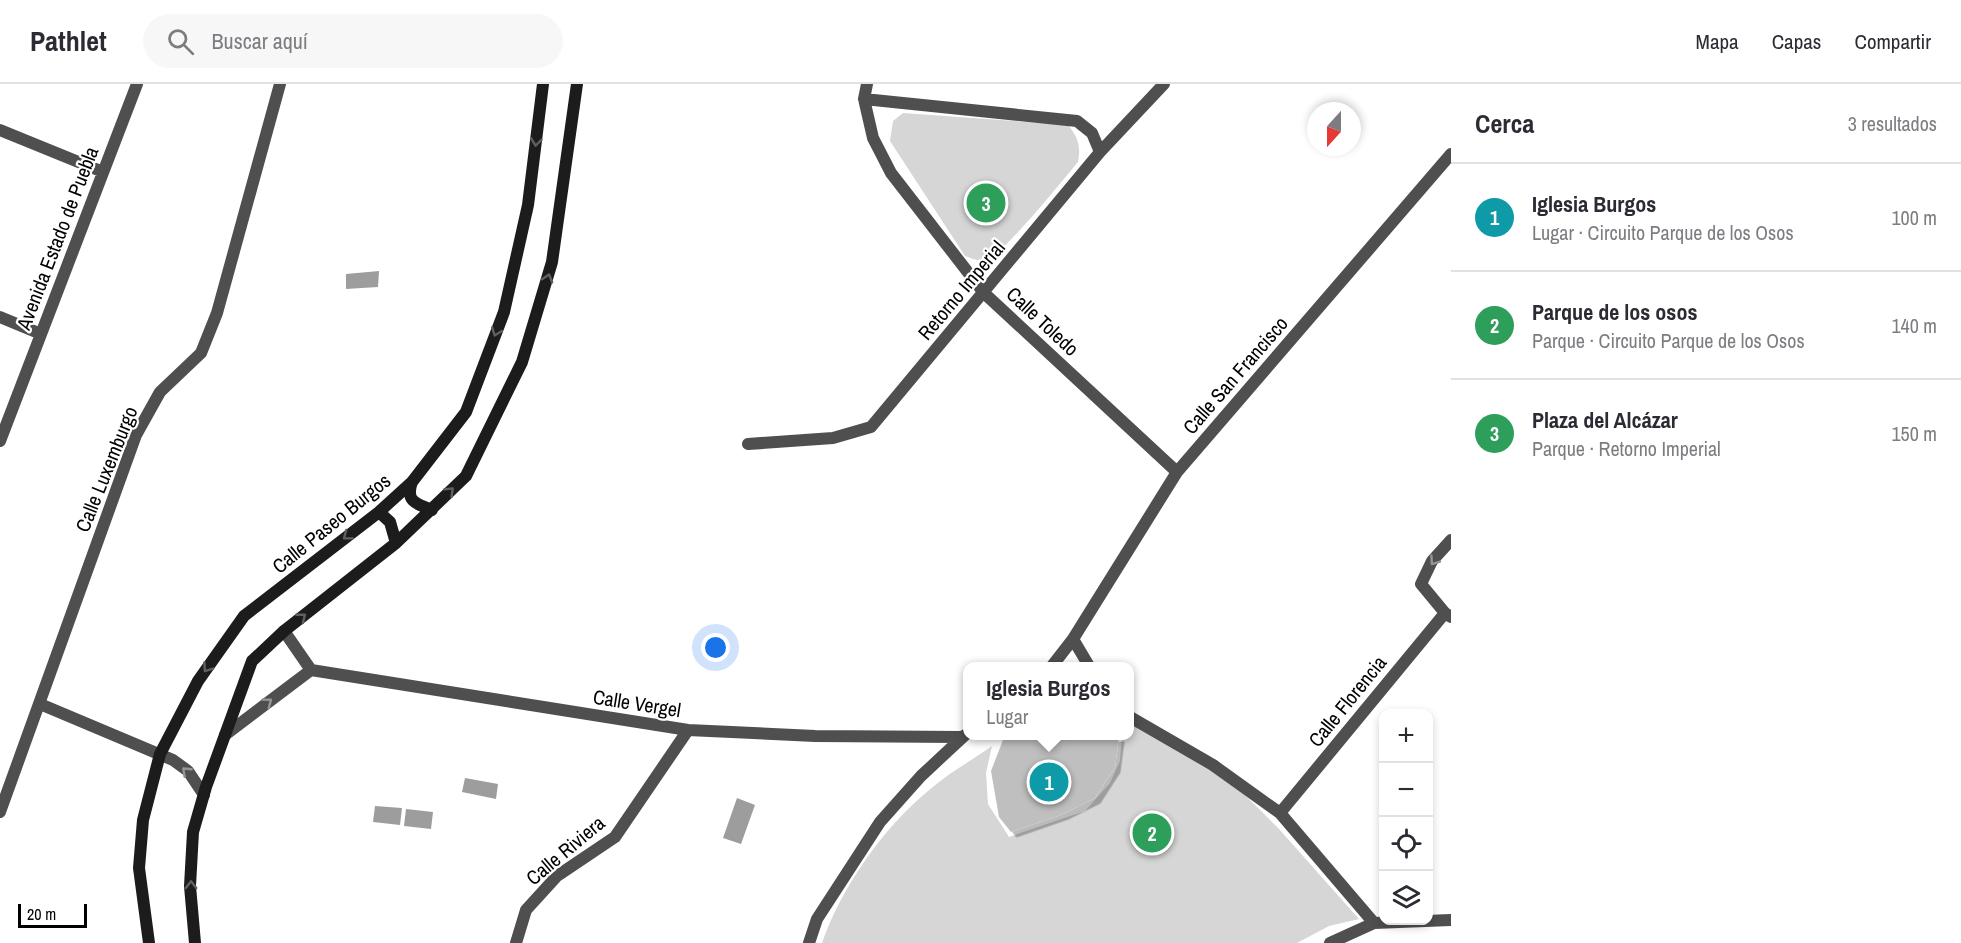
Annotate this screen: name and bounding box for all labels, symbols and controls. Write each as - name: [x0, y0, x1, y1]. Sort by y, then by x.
- search box: [143, 14, 563, 68]
- text: Pathlet: [30, 22, 107, 60]
- icon: search: [164, 25, 197, 58]
- text: Buscar aquí: [212, 26, 308, 56]
- text: Mapa: [1696, 27, 1739, 56]
- text: Capas: [1772, 27, 1821, 56]
- text: Compartir: [1854, 27, 1931, 56]
- north arrow: [1307, 102, 1361, 156]
- text: Cerca: [1475, 106, 1534, 141]
- text: 3 resultados: [1848, 110, 1937, 137]
- one-way arrow: [530, 137, 543, 147]
- street label: Avenida Estado de Puebla: [9, 143, 104, 334]
- pin: 3: [966, 180, 1006, 226]
- text: Iglesia Burgos: [1532, 189, 1656, 219]
- text: 1: [1490, 204, 1499, 231]
- text: 100 m: [1891, 204, 1937, 231]
- text: Lugar · Circuito Parque de los Osos: [1532, 219, 1794, 246]
- street label: Retorno Imperial: [911, 235, 1011, 345]
- one-way arrow: [541, 273, 553, 284]
- street label: Calle Toledo: [1001, 280, 1085, 362]
- text: Parque de los osos: [1532, 297, 1697, 327]
- street label: Calle San Francisco: [1176, 310, 1294, 440]
- text: 2: [1490, 312, 1499, 339]
- text: 140 m: [1891, 312, 1937, 339]
- one-way arrow: [491, 326, 503, 337]
- text: Parque · Circuito Parque de los Osos: [1532, 327, 1805, 354]
- street label: Calle Luxemburgo: [69, 402, 143, 536]
- text: Plaza del Alcázar: [1532, 405, 1678, 435]
- text: 3: [1490, 420, 1499, 447]
- text: 150 m: [1891, 420, 1937, 447]
- text: Parque · Retorno Imperial: [1532, 435, 1721, 462]
- street label: Calle Paseo Burgos: [266, 467, 396, 579]
- one-way arrow: [443, 488, 454, 499]
- one-way arrow: [343, 529, 354, 540]
- one-way arrow: [1430, 554, 1441, 565]
- one-way arrow: [295, 614, 306, 625]
- your location: [701, 633, 730, 662]
- street label: Calle Florencia: [1302, 650, 1392, 752]
- one-way arrow: [203, 662, 214, 673]
- popup: [963, 662, 1134, 740]
- text: Iglesia Burgos: [986, 673, 1111, 703]
- street label: Calle Vergel: [591, 683, 683, 723]
- one-way arrow: [261, 699, 272, 710]
- text: Lugar: [986, 703, 1028, 730]
- map controls: [1379, 709, 1433, 925]
- button: +: [1379, 709, 1433, 763]
- pin: 1: [1030, 760, 1068, 804]
- button: −: [1379, 763, 1433, 817]
- one-way arrow: [182, 767, 192, 778]
- street label: Calle Riviera: [520, 809, 610, 891]
- pin: 2: [1132, 810, 1172, 855]
- button: locate: [1379, 817, 1433, 871]
- button: layers: [1379, 871, 1433, 925]
- one-way arrow: [185, 880, 197, 889]
- scale bar: [18, 901, 87, 928]
- text: 20 m: [27, 903, 56, 925]

